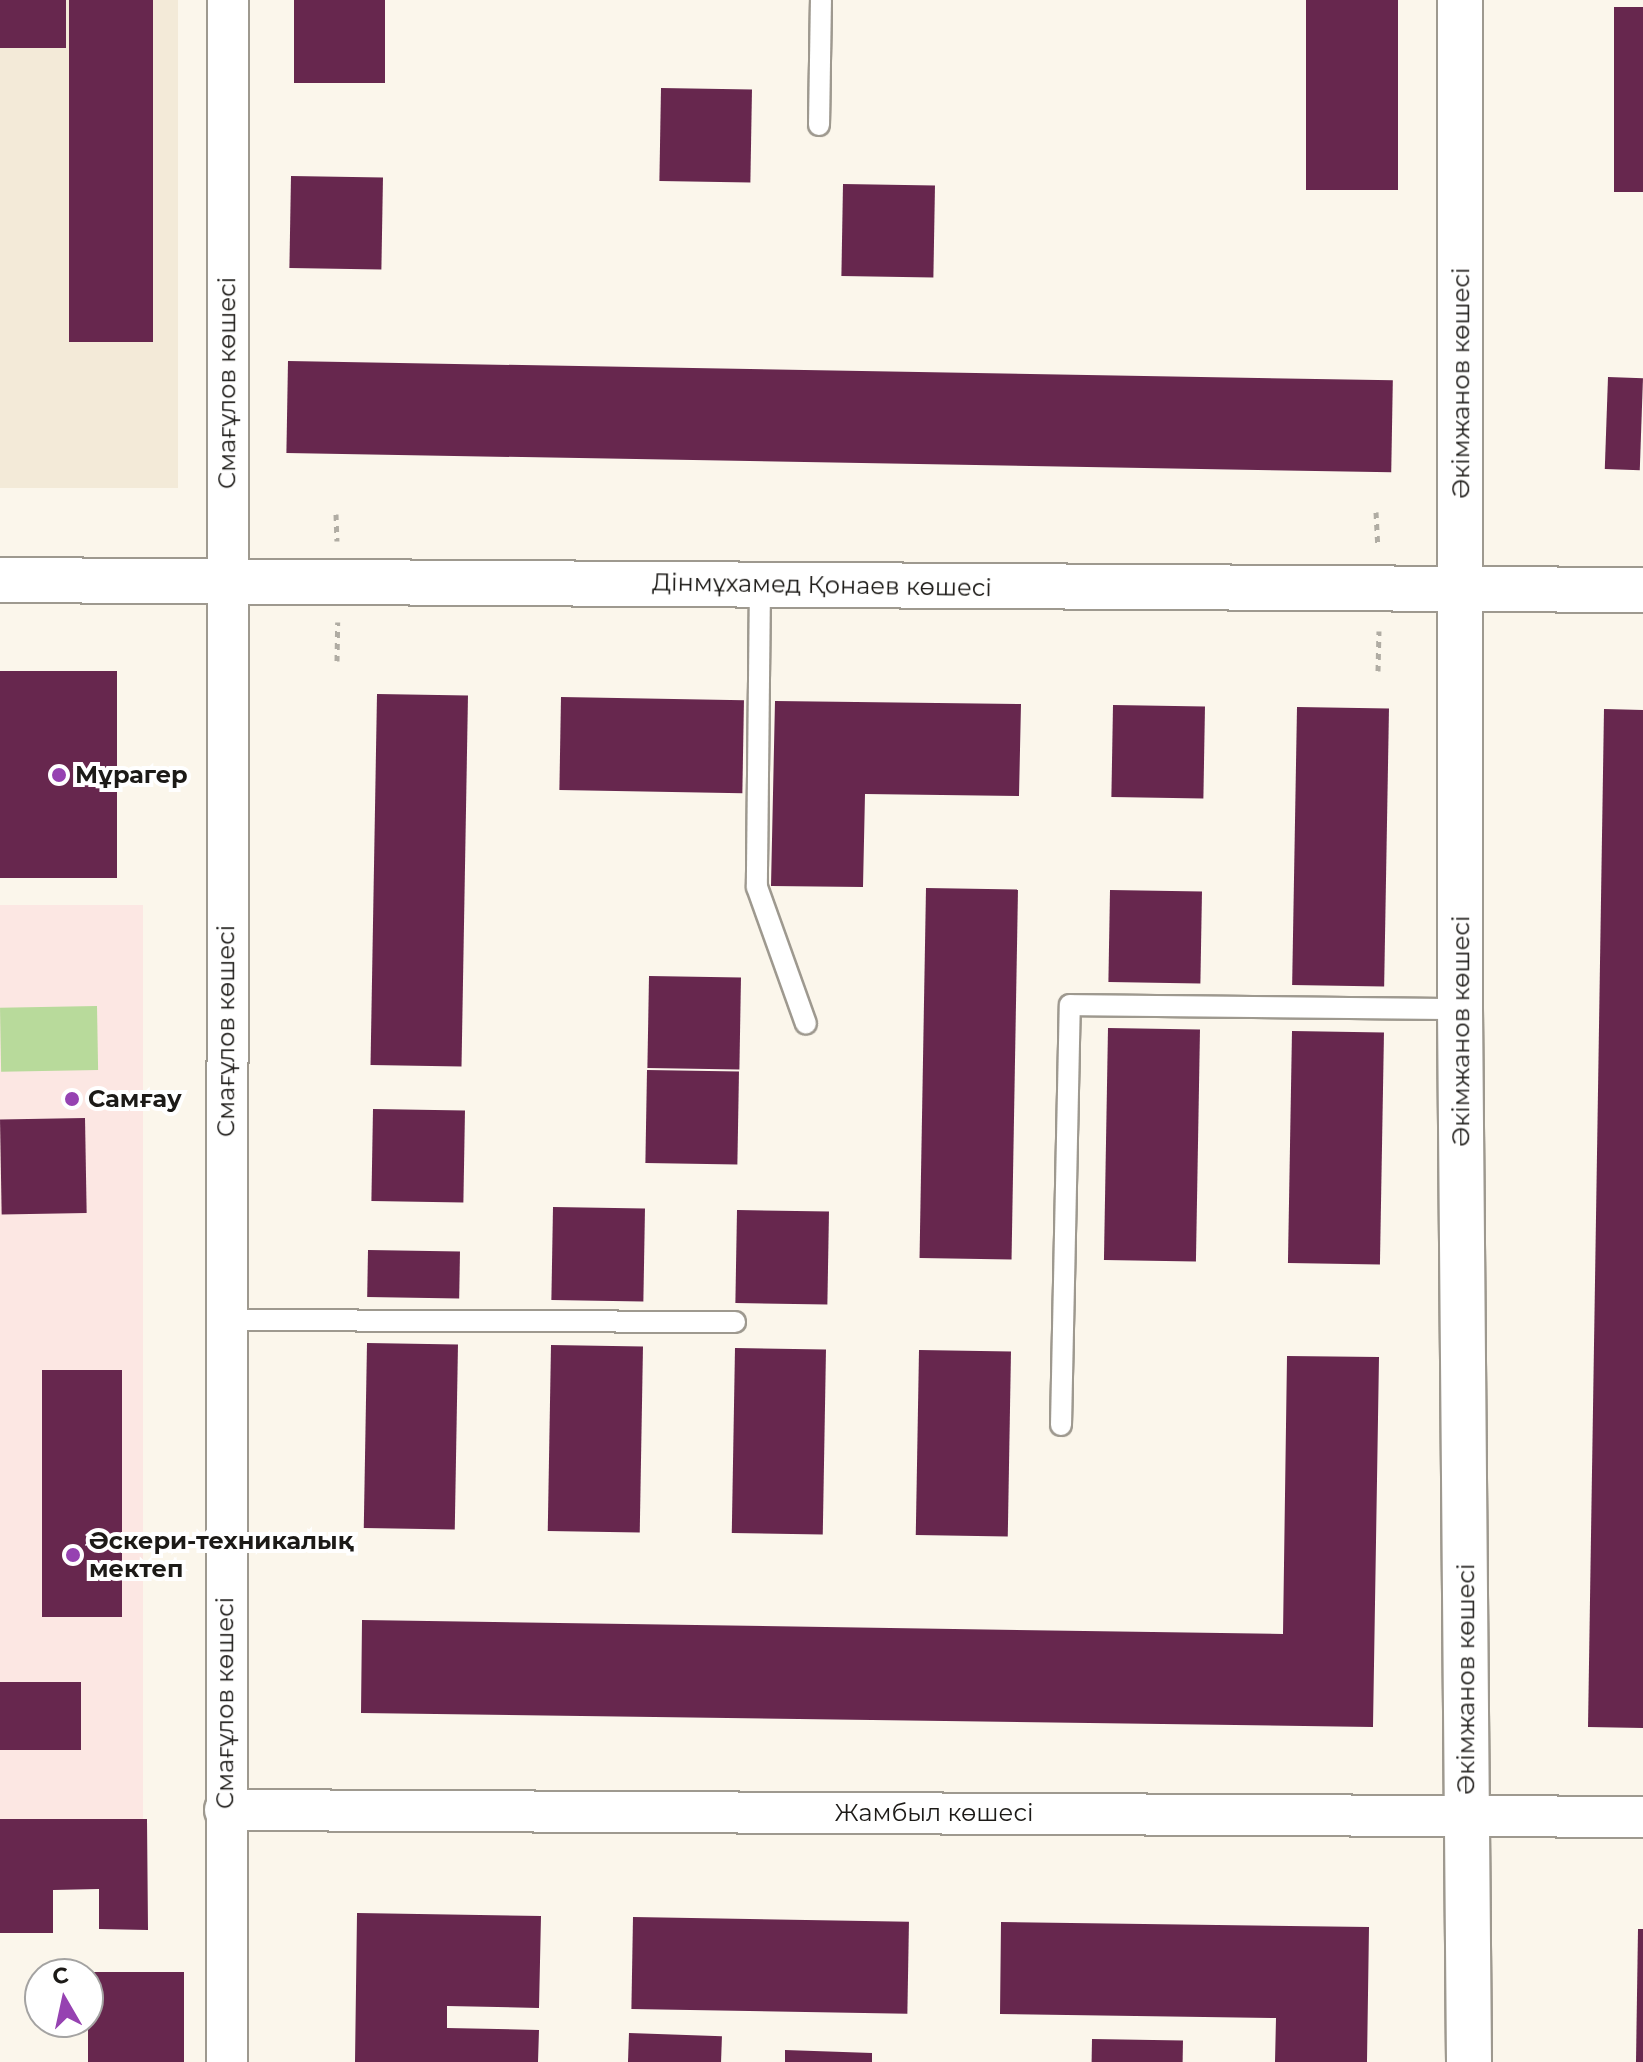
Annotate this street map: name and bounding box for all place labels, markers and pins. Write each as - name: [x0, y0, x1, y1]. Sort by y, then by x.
- place label: Мұрагер: [75, 761, 188, 789]
- marker: Мұрагер: [50, 766, 68, 784]
- place label: Самғау: [88, 1085, 182, 1113]
- marker: Самғау: [63, 1090, 81, 1108]
- place label: Әскери-техникалық мектеп: [89, 1527, 353, 1583]
- marker: Әскери-техникалық мектеп: [64, 1546, 82, 1564]

